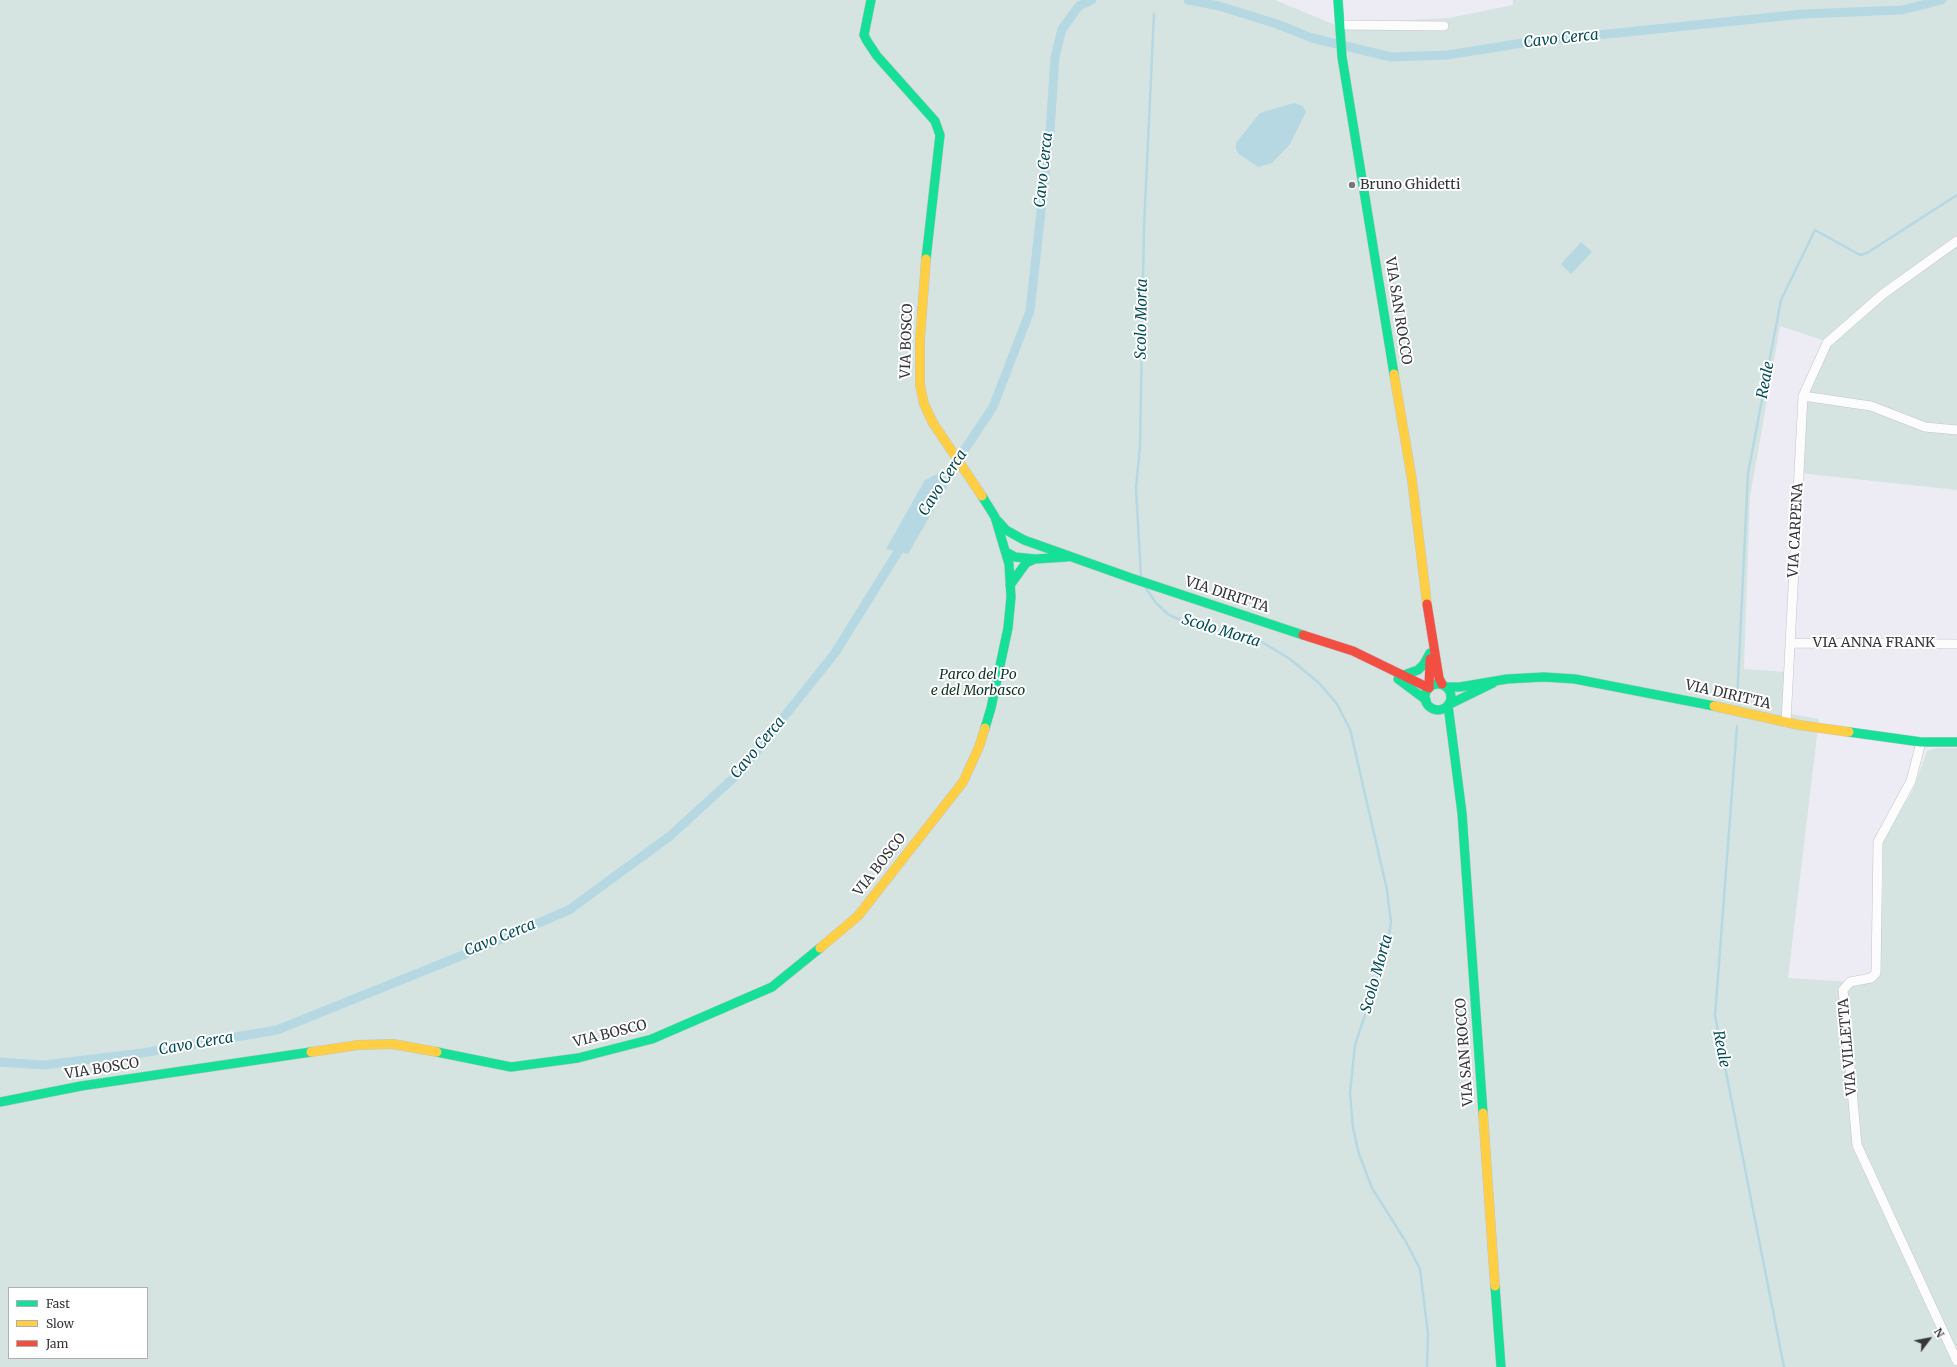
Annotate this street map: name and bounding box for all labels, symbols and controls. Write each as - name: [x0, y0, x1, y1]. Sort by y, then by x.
- water label: Cavo Cerca: [1523, 26, 1599, 52]
- water label: Cavo Cerca: [1031, 132, 1057, 208]
- place label: Bruno Ghidetti: [1360, 177, 1460, 193]
- marker: Bruno Ghidetti: [1347, 180, 1357, 190]
- street label: VIA SAN ROCCO: [1381, 256, 1415, 366]
- water label: Scolo Morta: [1132, 278, 1152, 360]
- street label: VIA BOSCO: [897, 303, 917, 379]
- water label: Reale: [1754, 360, 1778, 400]
- water label: Cavo Cerca: [915, 446, 971, 520]
- street label: VIA CARPENA: [1785, 482, 1807, 578]
- street label: VIA DIRITTA: [1183, 573, 1271, 617]
- water label: Scolo Morta: [1180, 611, 1262, 651]
- street label: VIA ANNA FRANK: [1813, 635, 1935, 651]
- park label: Parco del Po e del Morbasco: [931, 667, 1025, 700]
- street label: VIA DIRITTA: [1683, 677, 1773, 713]
- water label: Cavo Cerca: [727, 713, 789, 783]
- street label: VIA BOSCO: [850, 830, 910, 900]
- water label: Cavo Cerca: [462, 916, 538, 960]
- water label: Scolo Morta: [1357, 933, 1397, 1015]
- street label: VIA SAN ROCCO: [1453, 997, 1477, 1107]
- street label: VIA VILLETTA: [1835, 998, 1861, 1096]
- street label: VIA BOSCO: [571, 1017, 649, 1051]
- water label: Cavo Cerca: [157, 1029, 235, 1059]
- water label: Reale: [1709, 1029, 1733, 1069]
- street label: VIA BOSCO: [64, 1055, 140, 1083]
- legend: [8, 1287, 148, 1359]
- text: Fast: [46, 1296, 70, 1311]
- text: Slow: [46, 1316, 74, 1331]
- north arrow: [1909, 1319, 1949, 1359]
- text: N: [1931, 1325, 1947, 1340]
- text: Jam: [46, 1336, 68, 1351]

